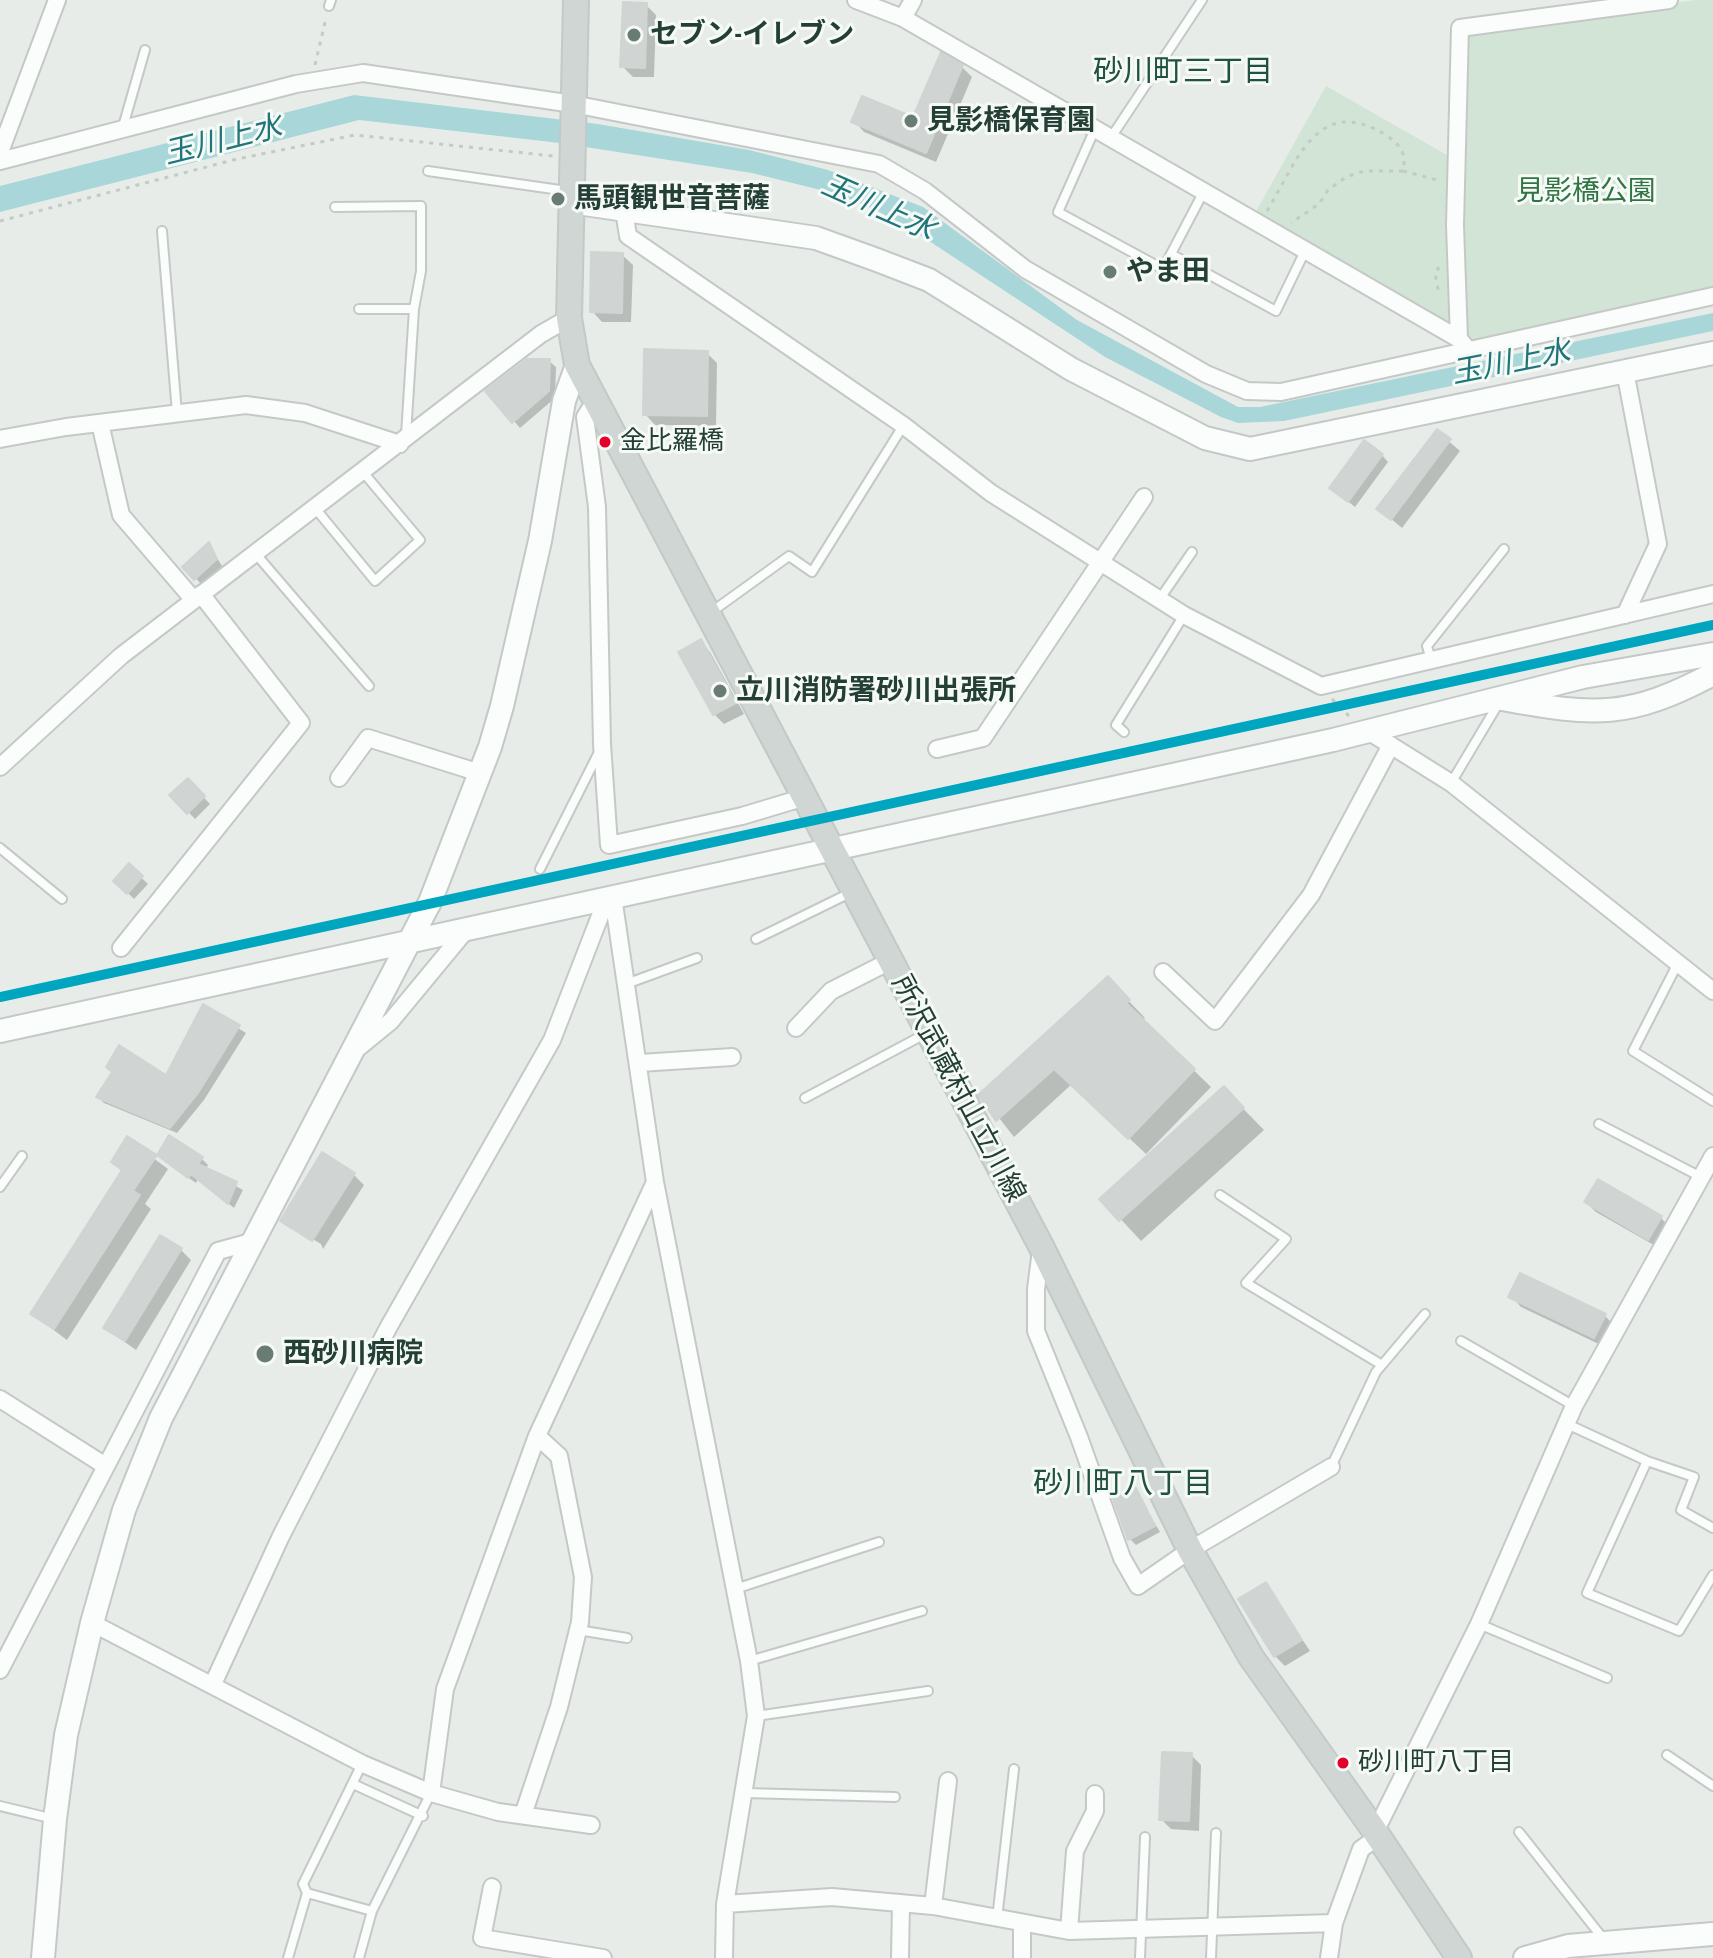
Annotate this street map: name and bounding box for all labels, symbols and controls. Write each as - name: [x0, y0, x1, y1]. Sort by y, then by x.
- place label: セブン-イレブン: [650, 18, 854, 52]
- marker: セブン-イレブン: [625, 26, 643, 44]
- district label: 砂川町三丁目: [1093, 54, 1273, 90]
- place label: 見影橋保育園: [927, 104, 1095, 138]
- water label: 玉川上水: [160, 109, 286, 173]
- marker: 見影橋保育園: [902, 112, 920, 130]
- water label: 玉川上水: [816, 167, 940, 249]
- park label: 見影橋公園: [1516, 175, 1656, 209]
- place label: 馬頭観世音菩薩: [574, 182, 770, 216]
- marker: 馬頭観世音菩薩: [549, 190, 567, 208]
- place label: やま田: [1126, 255, 1210, 289]
- marker: やま田: [1101, 263, 1119, 281]
- water label: 玉川上水: [1449, 334, 1573, 392]
- place label: 金比羅橋: [620, 426, 724, 458]
- marker: 金比羅橋: [597, 434, 613, 450]
- place label: 立川消防署砂川出張所: [736, 674, 1016, 708]
- marker: 立川消防署砂川出張所: [711, 682, 729, 700]
- street label: 所沢武蔵村山立川線: [884, 970, 1032, 1208]
- place label: 西砂川病院: [283, 1337, 423, 1371]
- marker: 西砂川病院: [254, 1343, 276, 1365]
- district label: 砂川町八丁目: [1033, 1466, 1213, 1502]
- place label: 砂川町八丁目: [1358, 1747, 1514, 1779]
- marker: 砂川町八丁目: [1335, 1755, 1351, 1771]

